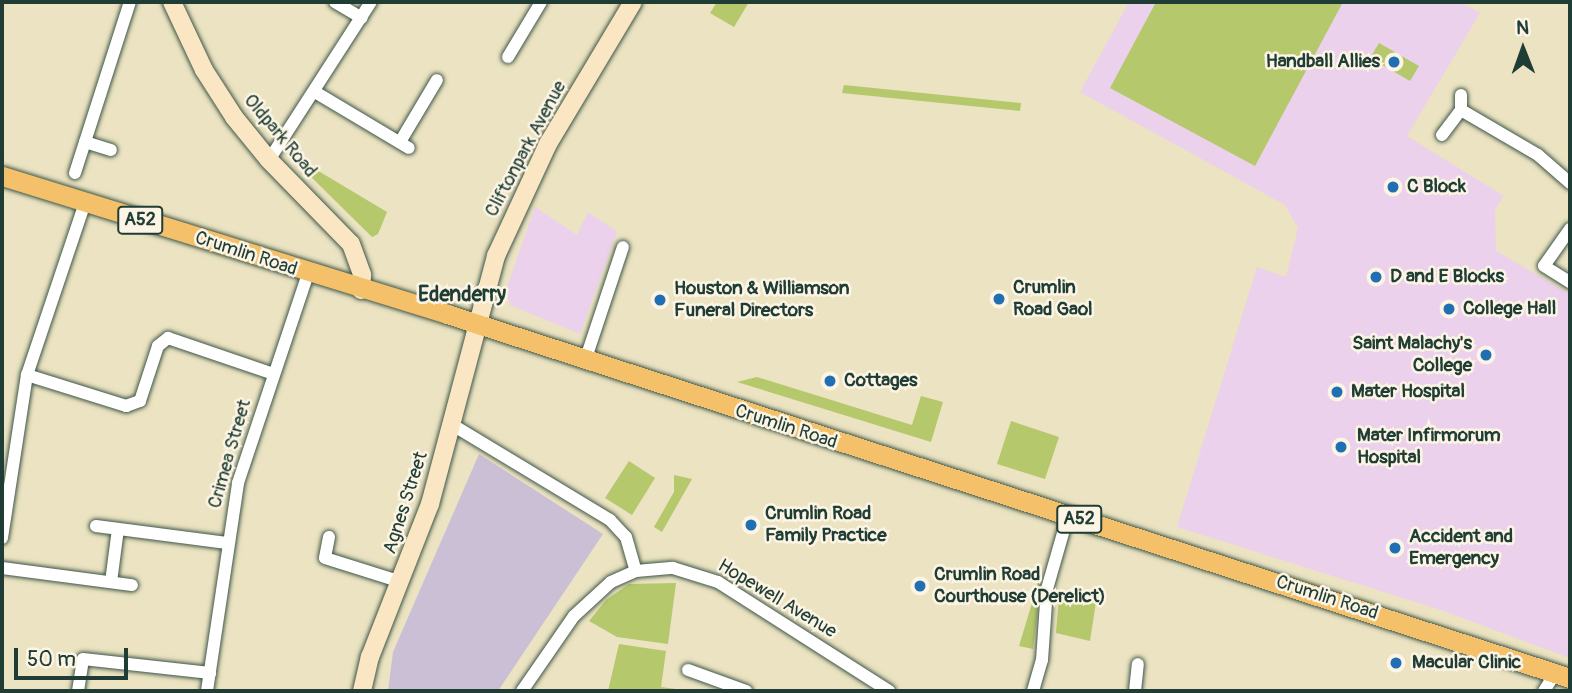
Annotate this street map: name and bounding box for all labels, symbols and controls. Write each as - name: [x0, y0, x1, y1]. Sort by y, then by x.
- north arrow: [1488, 14, 1558, 84]
- text: N: [1516, 16, 1529, 40]
- place label: Handball Allies: [1266, 51, 1380, 73]
- marker: Handball Allies: [1386, 54, 1402, 70]
- street label: Cliftonpark Avenue: [481, 77, 571, 221]
- street label: Oldpark Road: [239, 90, 321, 182]
- place label: C Block: [1407, 176, 1466, 198]
- marker: C Block: [1385, 179, 1401, 195]
- road number: A52: [117, 205, 163, 234]
- street label: Crumlin Road: [192, 227, 300, 281]
- place label: D and E Blocks: [1390, 266, 1504, 288]
- marker: D and E Blocks: [1368, 269, 1384, 285]
- place label: Crumlin Road Gaol: [1013, 277, 1093, 321]
- place label: Houston & Williamson Funeral Directors: [674, 278, 850, 322]
- district label: Edenderry: [418, 282, 506, 308]
- marker: Crumlin Road Gaol: [991, 291, 1007, 307]
- marker: Houston & Williamson Funeral Directors: [652, 292, 668, 308]
- place label: College Hall: [1463, 298, 1556, 320]
- marker: College Hall: [1441, 301, 1457, 317]
- place label: Saint Malachy's College: [1352, 333, 1472, 377]
- marker: Saint Malachy's College: [1478, 347, 1494, 363]
- place label: Cottages: [844, 370, 917, 392]
- marker: Cottages: [822, 373, 838, 389]
- place label: Mater Hospital: [1351, 381, 1465, 403]
- marker: Mater Hospital: [1329, 384, 1345, 400]
- street label: Crimea Street: [204, 397, 256, 511]
- street label: Crumlin Road: [732, 400, 840, 454]
- place label: Mater Infirmorum Hospital: [1357, 425, 1501, 469]
- marker: Mater Infirmorum Hospital: [1331, 437, 1351, 457]
- street label: Agnes Street: [379, 449, 433, 557]
- place label: Crumlin Road Family Practice: [765, 503, 887, 547]
- road number: A52: [1056, 504, 1102, 534]
- marker: Crumlin Road Family Practice: [743, 517, 759, 533]
- place label: Accident and Emergency: [1409, 526, 1513, 570]
- marker: Accident and Emergency: [1387, 540, 1403, 556]
- street label: Hopewell Avenue: [713, 555, 841, 643]
- place label: Crumlin Road Courthouse (Derelict): [934, 564, 1106, 608]
- street label: Crumlin Road: [1273, 571, 1381, 625]
- marker: Crumlin Road Courthouse (Derelict): [912, 578, 928, 594]
- scale bar: [18, 634, 131, 678]
- text: 50 m: [27, 646, 76, 673]
- place label: Macular Clinic: [1412, 652, 1521, 674]
- marker: Macular Clinic: [1386, 653, 1406, 673]

